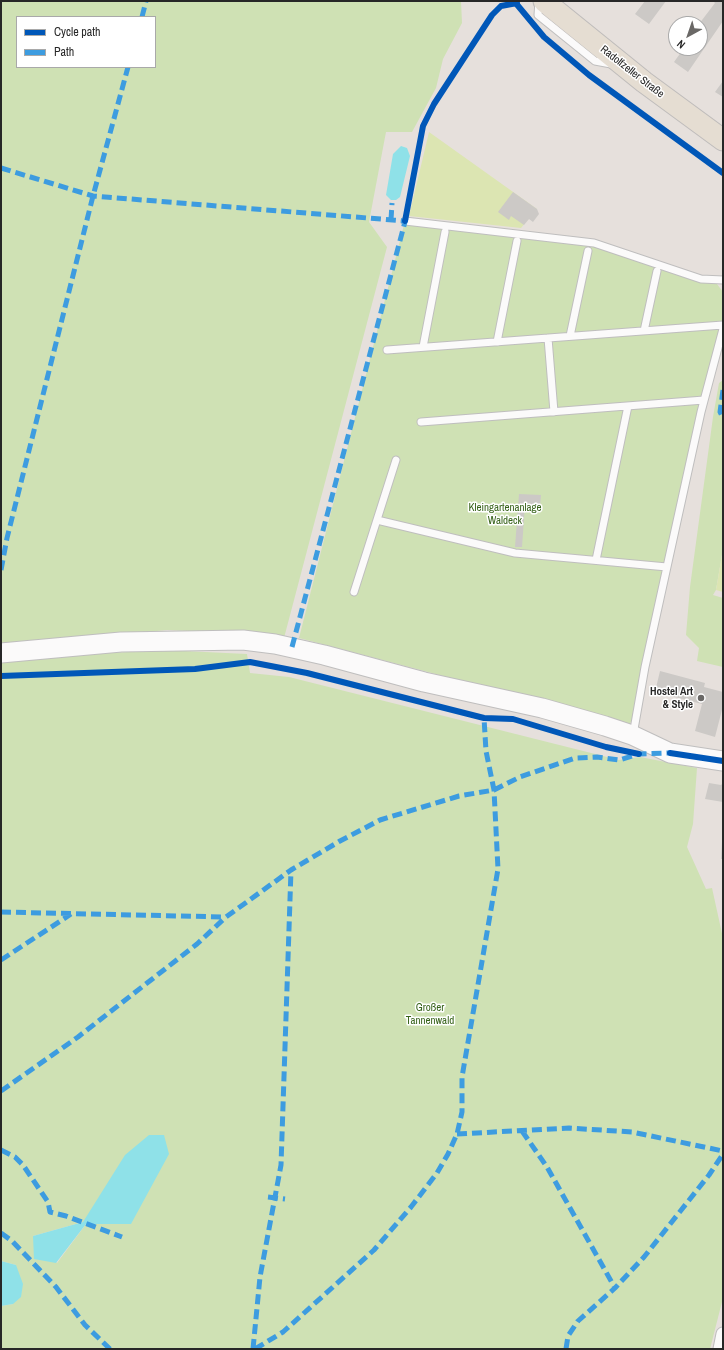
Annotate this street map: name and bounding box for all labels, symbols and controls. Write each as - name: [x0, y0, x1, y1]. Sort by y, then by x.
- legend: [16, 16, 156, 68]
- north arrow: [668, 16, 708, 56]
- text: Cycle path: [54, 24, 101, 40]
- text: N: [674, 37, 688, 52]
- street label: Radolfzeller Straße: [598, 43, 666, 101]
- text: Path: [54, 44, 74, 60]
- park label: Kleingartenanlage Waldeck: [468, 501, 542, 527]
- place label: Hostel Art & Style: [650, 685, 693, 711]
- marker: Hostel Art & Style: [696, 693, 706, 703]
- park label: Großer Tannenwald: [406, 1001, 454, 1027]

